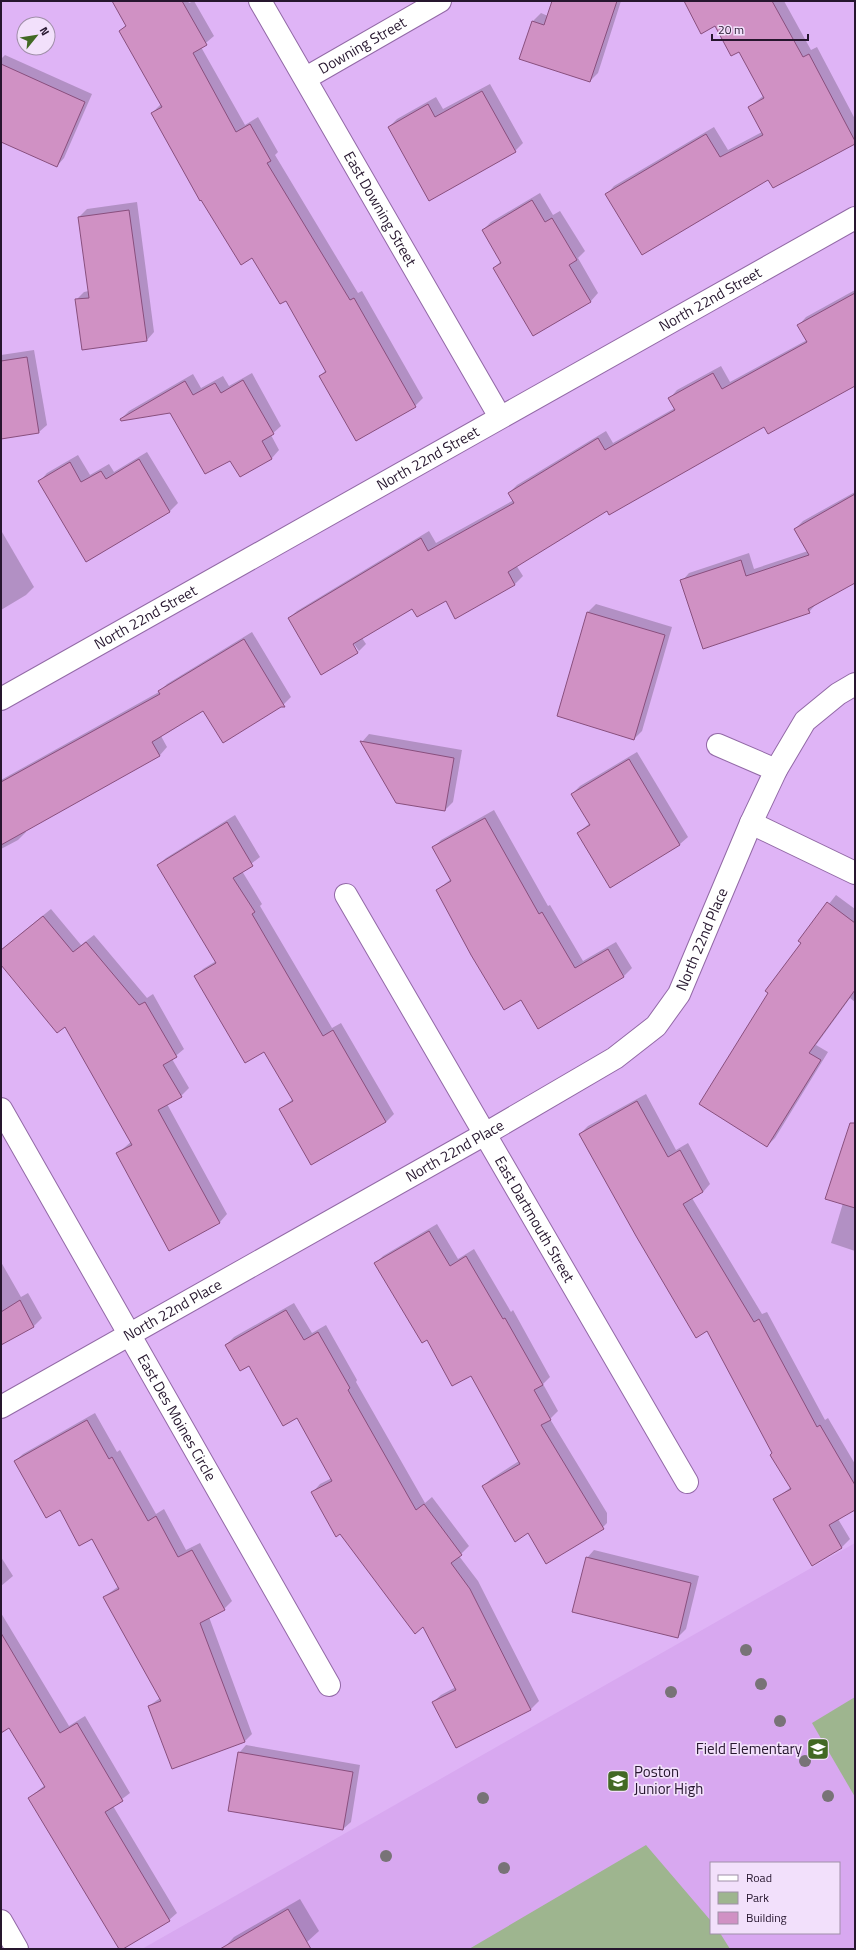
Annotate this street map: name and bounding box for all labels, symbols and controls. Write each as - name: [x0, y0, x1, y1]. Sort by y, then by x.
- street label: Downing Street: [314, 10, 411, 80]
- north arrow: [16, 16, 56, 56]
- scale bar: [712, 16, 808, 42]
- text: 20 m: [718, 20, 744, 39]
- text: N: [36, 24, 53, 38]
- street label: East Downing Street: [338, 147, 423, 271]
- street label: North 22nd Street: [654, 261, 766, 337]
- street label: North 22nd Street: [372, 420, 484, 496]
- street label: North 22nd Street: [90, 579, 202, 655]
- street label: North 22nd Place: [670, 884, 733, 994]
- street label: North 22nd Place: [401, 1113, 508, 1188]
- street label: East Dartmouth Street: [489, 1151, 581, 1287]
- street label: North 22nd Place: [119, 1273, 226, 1347]
- street label: East Des Moines Circle: [132, 1350, 222, 1485]
- school or university icon: Field Elementary: [805, 1736, 831, 1762]
- place label: Field Elementary: [696, 1737, 802, 1760]
- place label: Poston Junior High: [634, 1760, 703, 1800]
- school or university icon: Poston Junior High: [605, 1768, 631, 1794]
- legend: [710, 1862, 840, 1934]
- text: Road: [746, 1868, 772, 1887]
- text: Park: [746, 1888, 769, 1907]
- text: Building: [746, 1908, 787, 1927]

